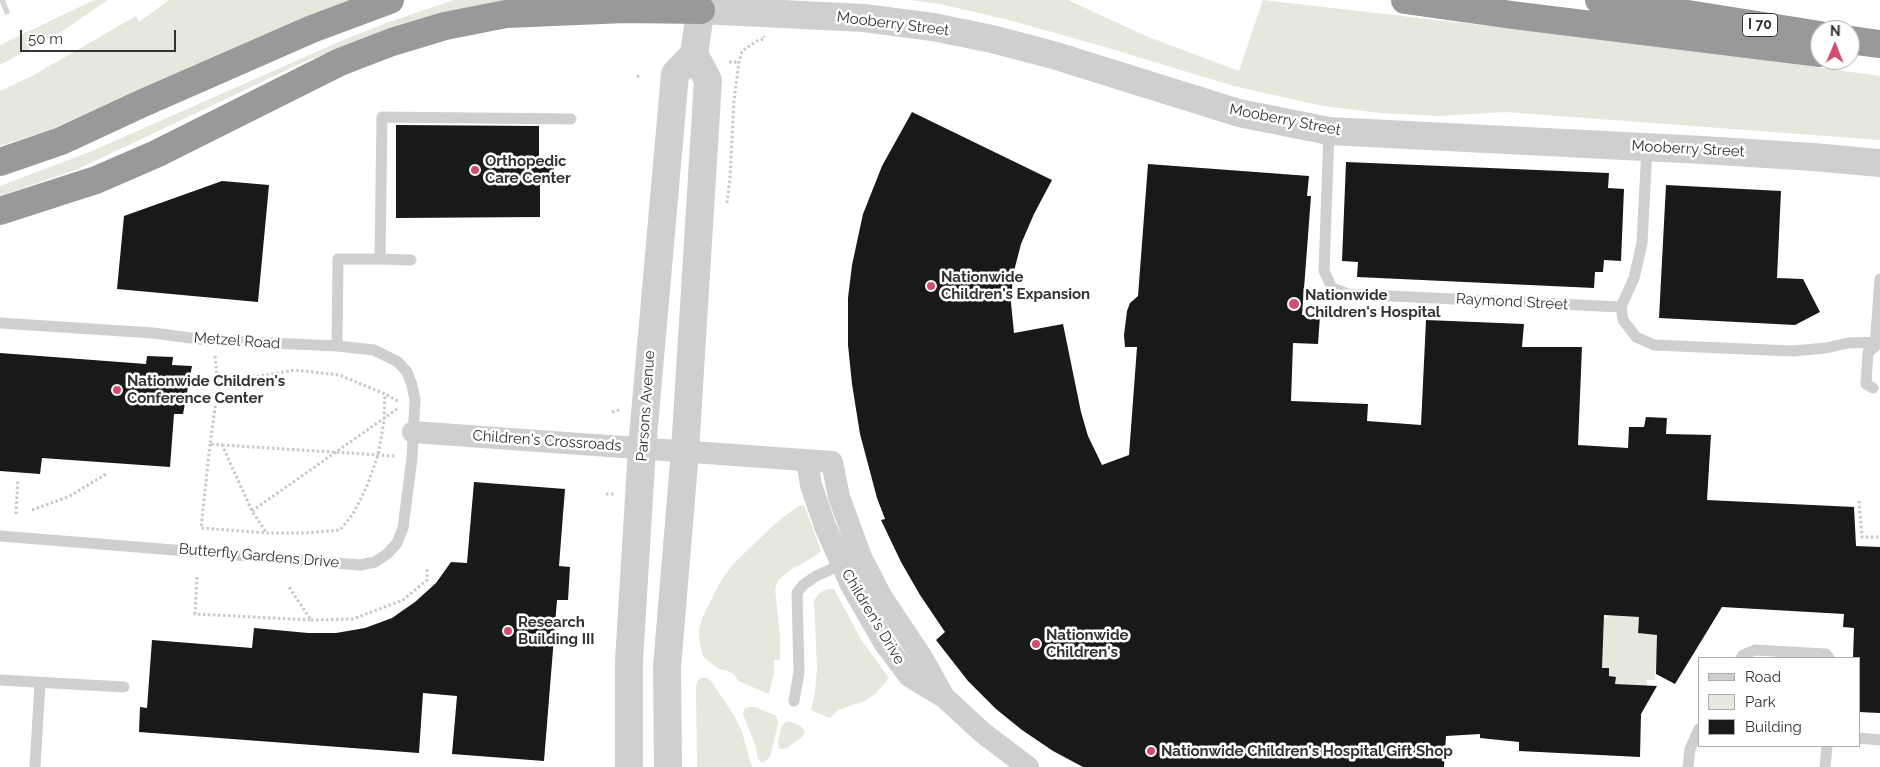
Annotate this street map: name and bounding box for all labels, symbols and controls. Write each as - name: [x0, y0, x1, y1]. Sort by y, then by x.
- street label: Mooberry Street: [836, 8, 950, 40]
- road number: I 70: [1742, 14, 1778, 36]
- scale bar: [22, 20, 179, 52]
- north arrow: [1810, 20, 1860, 70]
- text: N: [1830, 23, 1841, 39]
- text: 50 m: [28, 30, 63, 48]
- street label: Mooberry Street: [1228, 100, 1342, 140]
- street label: Mooberry Street: [1631, 137, 1745, 161]
- place label: Orthopedic Care Center: [485, 152, 571, 187]
- marker: Orthopedic Care Center: [469, 164, 481, 176]
- place label: Nationwide Children's Expansion: [941, 268, 1090, 303]
- marker: Nationwide Children's Expansion: [925, 280, 937, 292]
- place label: Nationwide Children's Hospital: [1305, 286, 1441, 321]
- street label: Raymond Street: [1456, 290, 1568, 314]
- marker: Nationwide Children's Hospital: [1287, 297, 1301, 311]
- street label: Metzel Road: [193, 329, 281, 353]
- street label: Parsons Avenue: [633, 350, 659, 462]
- place label: Nationwide Children's Conference Center: [127, 372, 285, 407]
- marker: Nationwide Children's Conference Center: [111, 384, 123, 396]
- street label: Children's Crossroads: [472, 427, 622, 455]
- street label: Butterfly Gardens Drive: [178, 540, 340, 572]
- street label: Children's Drive: [838, 566, 908, 668]
- place label: Research Building III: [518, 613, 595, 648]
- marker: Research Building III: [502, 625, 514, 637]
- place label: Nationwide Children's: [1046, 626, 1129, 661]
- marker: Nationwide Children's: [1030, 638, 1042, 650]
- legend: [1698, 657, 1860, 747]
- text: Road: [1745, 668, 1781, 686]
- text: Park: [1745, 693, 1776, 711]
- text: Building: [1745, 718, 1802, 736]
- place label: Nationwide Children's Hospital Gift Shop: [1161, 742, 1453, 760]
- marker: Nationwide Children's Hospital Gift Shop: [1145, 745, 1157, 757]

